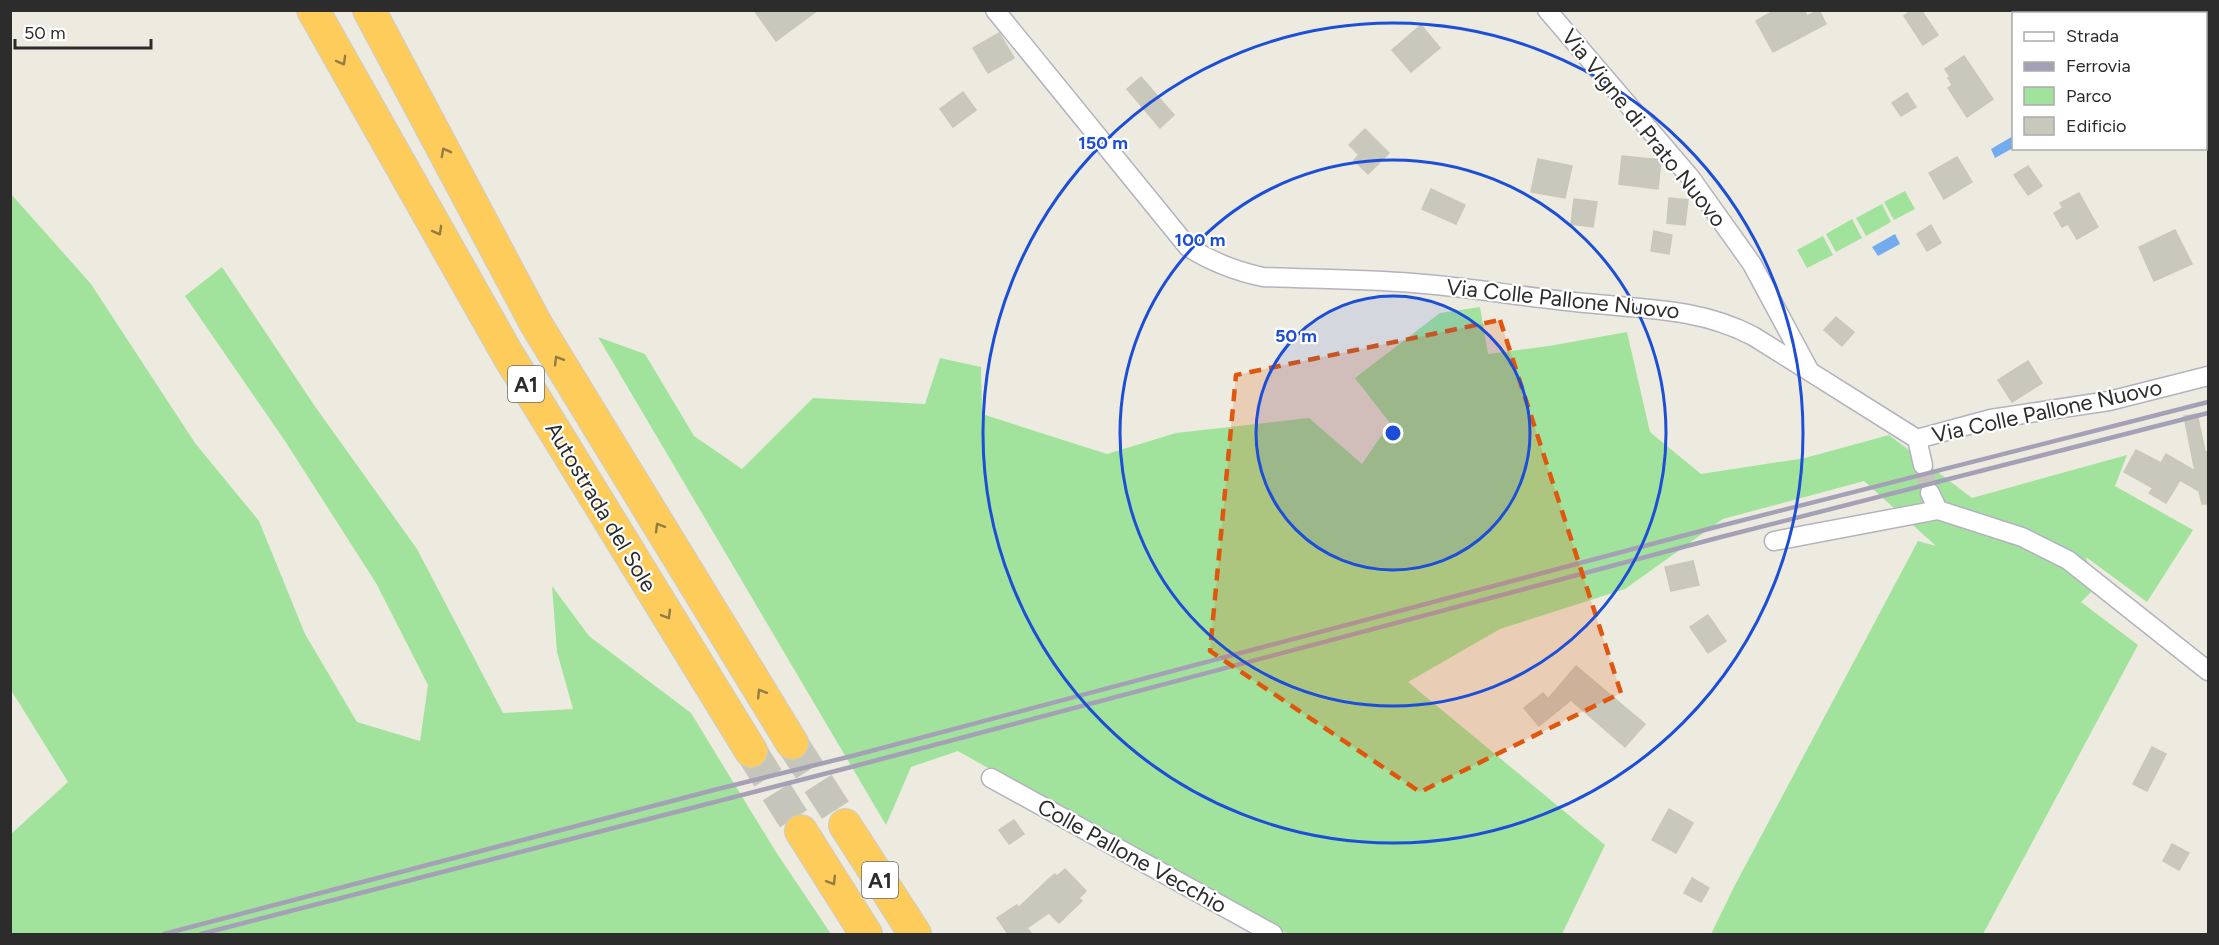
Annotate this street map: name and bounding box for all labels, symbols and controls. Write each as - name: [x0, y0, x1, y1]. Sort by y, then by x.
- scale bar: [15, 12, 152, 50]
- legend: [2012, 12, 2207, 150]
- text: 50 m: [24, 22, 66, 44]
- street label: Via Vigne di Prato Nuovo: [1556, 24, 1732, 232]
- text: Strada: [2066, 25, 2119, 47]
- one-way arrow: [335, 55, 346, 66]
- text: Ferrovia: [2066, 55, 2131, 77]
- text: Parco: [2066, 85, 2112, 107]
- text: Edificio: [2066, 115, 2127, 137]
- text: 150 m: [1078, 132, 1128, 154]
- one-way arrow: [441, 148, 452, 158]
- one-way arrow: [431, 225, 442, 235]
- text: 100 m: [1175, 229, 1225, 251]
- street label: Via Colle Pallone Nuovo: [1445, 273, 1681, 325]
- text: 50 m: [1275, 325, 1317, 347]
- one-way arrow: [554, 356, 566, 366]
- road number: A1: [508, 366, 544, 402]
- street label: Via Colle Pallone Nuovo: [1930, 373, 2164, 449]
- street label: Autostrada del Sole: [540, 417, 662, 597]
- centre of rings: [1383, 423, 1403, 443]
- one-way arrow: [655, 523, 667, 533]
- one-way arrow: [659, 609, 671, 619]
- one-way arrow: [756, 689, 768, 699]
- street label: Colle Pallone Vecchio: [1033, 793, 1231, 919]
- road number: A1: [862, 862, 898, 898]
- one-way arrow: [825, 875, 837, 885]

